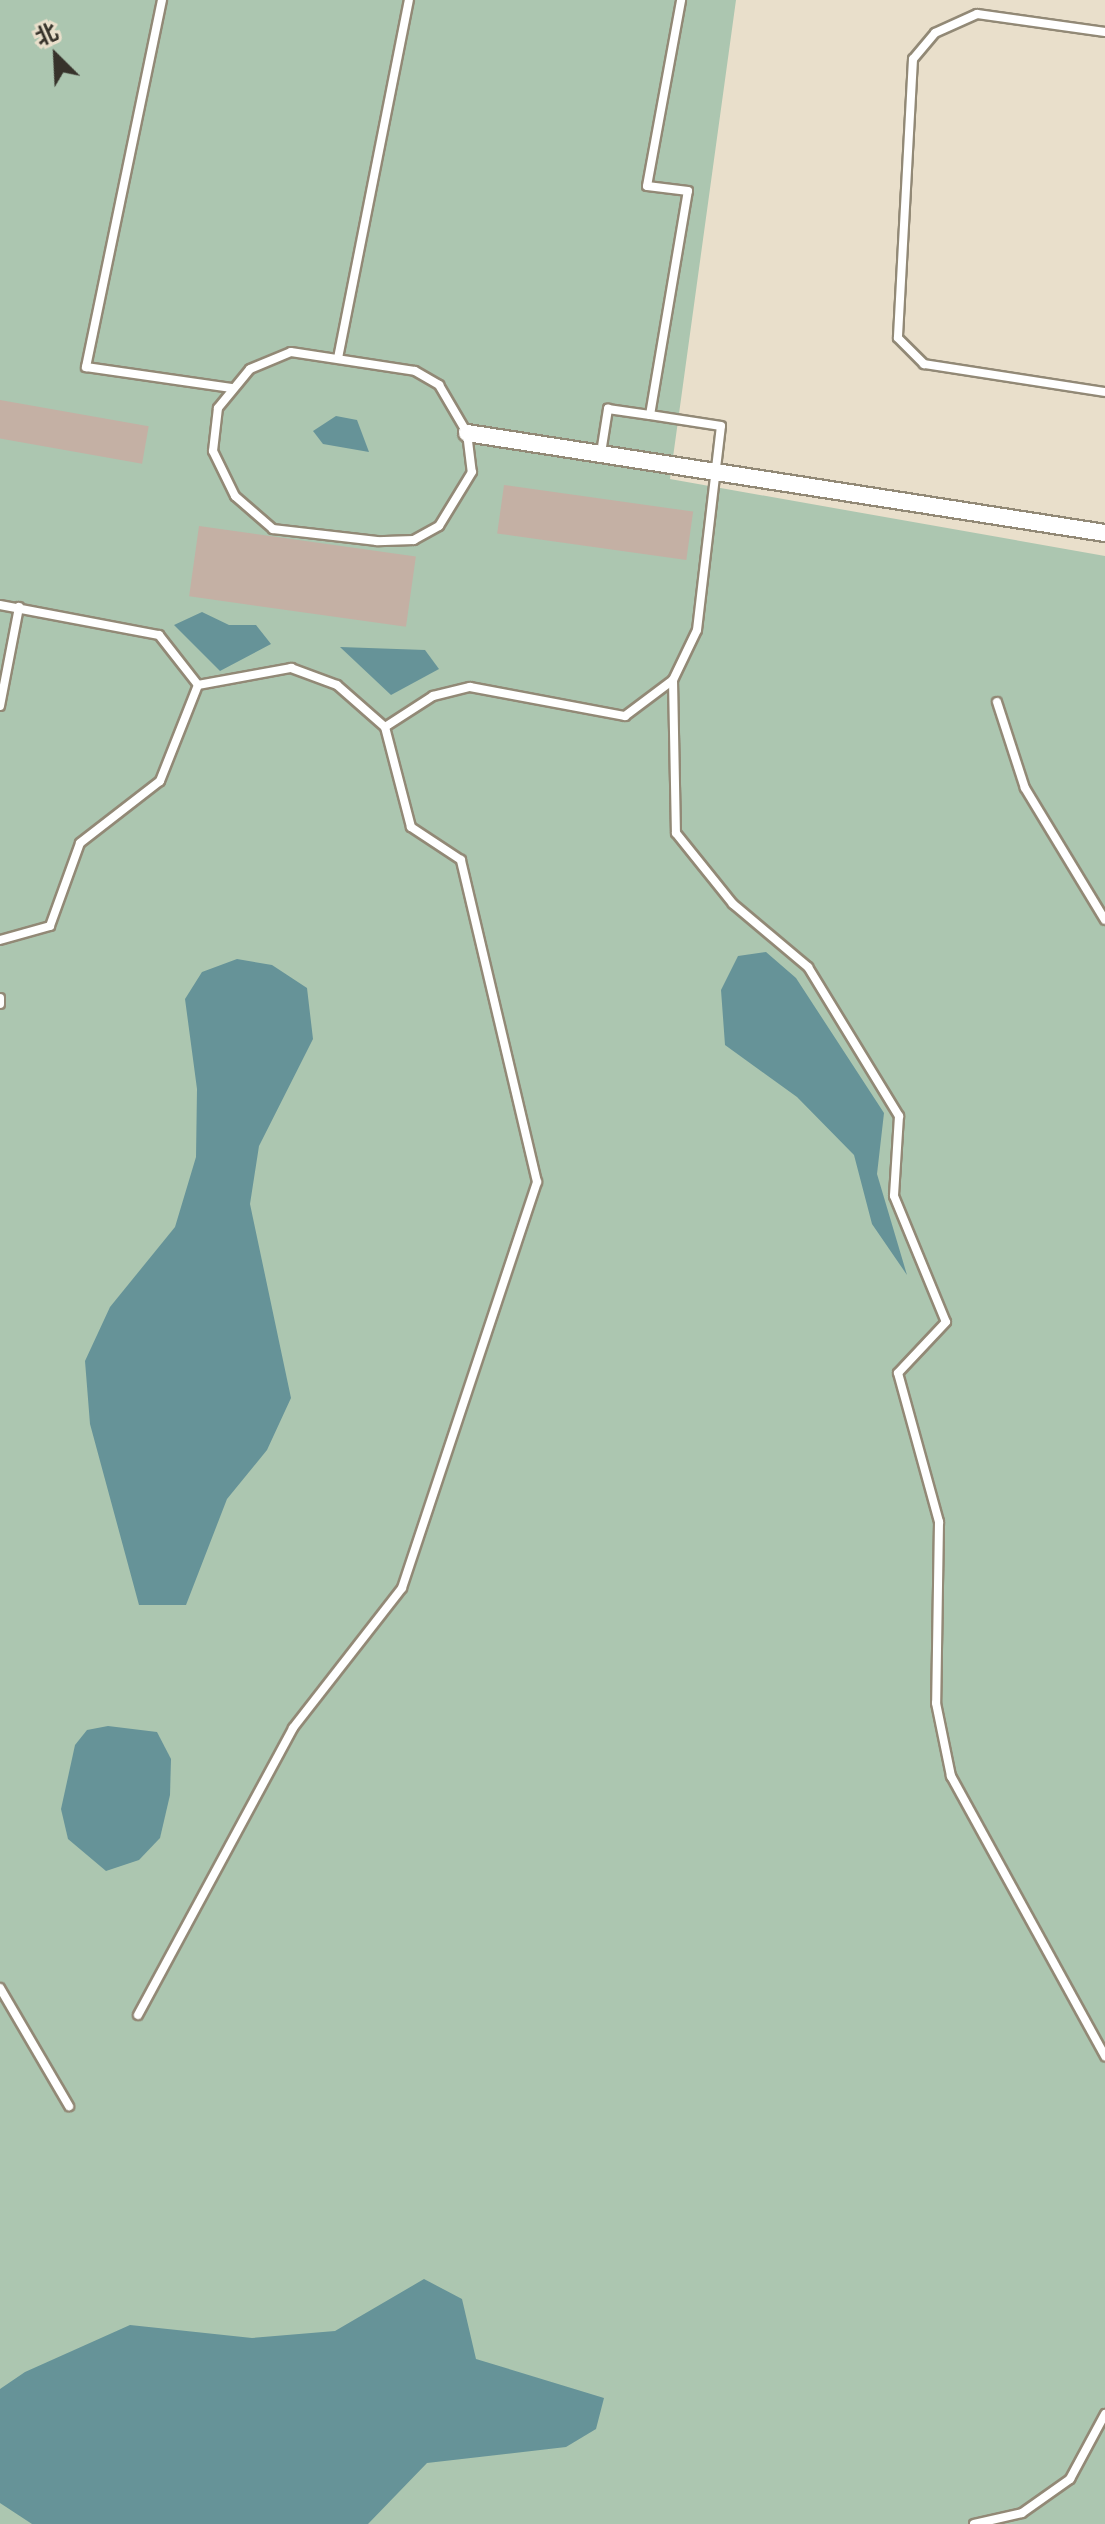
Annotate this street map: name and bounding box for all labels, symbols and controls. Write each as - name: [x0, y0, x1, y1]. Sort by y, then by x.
- north arrow: [16, 16, 96, 96]
- text: 北: [31, 18, 61, 50]

